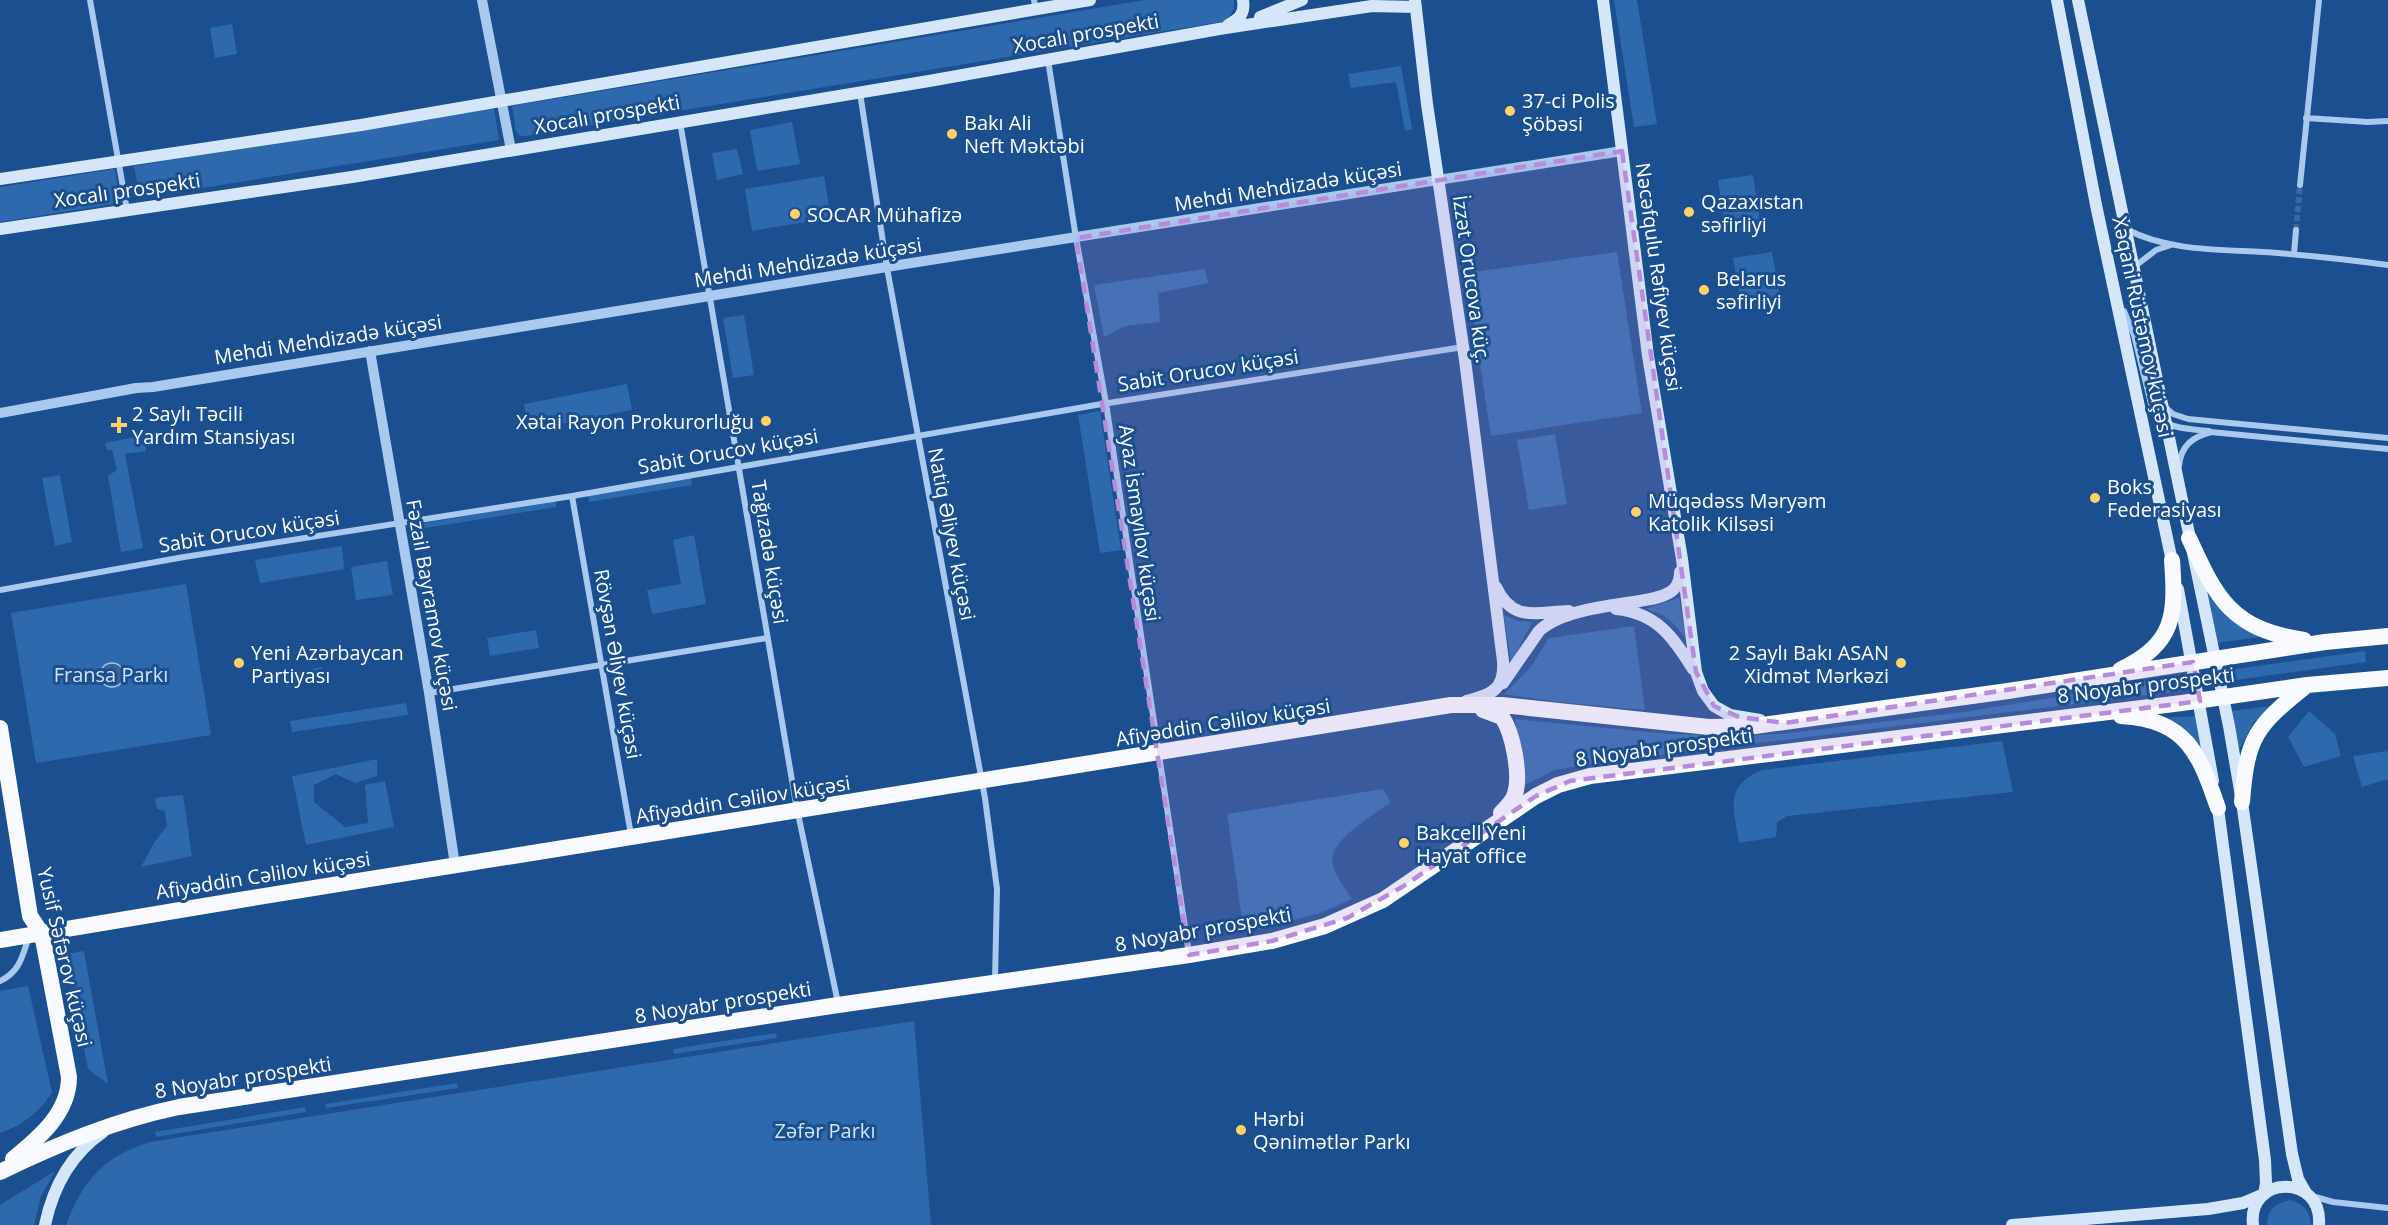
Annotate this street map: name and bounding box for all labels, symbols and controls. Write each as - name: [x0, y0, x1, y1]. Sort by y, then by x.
- street label: Xocalı prospekti: [1011, 7, 1161, 59]
- place label: 37-ci Polis Şöbəsi: [1522, 87, 1615, 137]
- street label: Xocalı prospekti: [532, 88, 682, 140]
- marker: 37-ci Polis Şöbəsi: [1503, 104, 1517, 118]
- place label: Bakı Ali Neft Məktəbi: [964, 109, 1085, 159]
- marker: Bakı Ali Neft Məktəbi: [945, 127, 959, 141]
- street label: Mehdi Mehdizadə küçəsi: [1172, 155, 1404, 217]
- street label: Nəcəfqulu Rəfiyev küçəsi: [1630, 161, 1688, 393]
- street label: Xocalı prospekti: [52, 166, 202, 214]
- place label: Qazaxıstan səfirliyi: [1701, 188, 1804, 238]
- street label: İzzət Orucova küç.: [1447, 193, 1497, 365]
- place label: SOCAR Mühafizə: [807, 201, 962, 228]
- marker: Qazaxıstan səfirliyi: [1682, 205, 1696, 219]
- marker: SOCAR Mühafizə: [788, 207, 802, 221]
- street label: Xəqani Rüstəmov küçəsi: [2106, 214, 2180, 440]
- street label: Mehdi Mehdizadə küçəsi: [692, 231, 924, 293]
- place label: Belarus səfirliyi: [1716, 265, 1786, 315]
- marker: Belarus səfirliyi: [1697, 283, 1711, 297]
- street label: Mehdi Mehdizadə küçəsi: [212, 308, 444, 370]
- street label: Sabit Orucov küçəsi: [1116, 342, 1300, 398]
- place label: 2 Saylı Təcili Yardım Stansiyası: [132, 400, 295, 450]
- place label: Xətai Rayon Prokurorluğu: [516, 408, 754, 435]
- marker: Xətai Rayon Prokurorluğu: [759, 414, 773, 428]
- marker: 2 Saylı Təcili Yardım Stansiyası: [110, 416, 128, 434]
- street label: Sabit Orucov küçəsi: [636, 422, 820, 480]
- street label: Ayaz İsmayılov küçəsi: [1113, 423, 1167, 623]
- street label: Natiq Əliyev küçəsi: [922, 445, 982, 623]
- place label: Boks Federasiyası: [2107, 473, 2222, 523]
- street label: Tağızadə küçəsi: [745, 478, 795, 626]
- place label: Müqədəss Məryəm Katolik Kilsəsi: [1648, 487, 1827, 537]
- marker: Boks Federasiyası: [2088, 491, 2102, 505]
- street label: Fəzail Bayramov küçəsi: [400, 497, 464, 713]
- street label: Sabit Orucov küçəsi: [157, 503, 341, 559]
- marker: Müqədəss Məryəm Katolik Kilsəsi: [1629, 505, 1643, 519]
- street label: Rövşən Əliyev küçəsi: [588, 567, 648, 761]
- place label: Yeni Azərbaycan Partiyası: [251, 639, 404, 689]
- place label: 2 Saylı Bakı ASAN Xidmət Mərkəzi: [1729, 639, 1889, 689]
- marker: Yeni Azərbaycan Partiyası: [232, 656, 246, 670]
- marker: 2 Saylı Bakı ASAN Xidmət Mərkəzi: [1894, 656, 1908, 670]
- park label: Fransa Parkı: [54, 661, 168, 688]
- street label: 8 Noyabr prospekti: [2056, 661, 2236, 709]
- street label: Afiyəddin Cəlilov küçəsi: [1114, 692, 1332, 752]
- street label: 8 Noyabr prospekti: [1574, 721, 1754, 773]
- street label: Afiyəddin Cəlilov küçəsi: [634, 769, 852, 829]
- place label: Bakcell Yeni Hayat office: [1416, 819, 1527, 869]
- marker: Bakcell Yeni Hayat office: [1397, 836, 1411, 850]
- street label: Afiyəddin Cəlilov küçəsi: [154, 845, 372, 905]
- street label: Yusif Səfərov küçəsi: [31, 864, 99, 1050]
- street label: 8 Noyabr prospekti: [1113, 900, 1293, 958]
- street label: 8 Noyabr prospekti: [633, 975, 813, 1029]
- street label: 8 Noyabr prospekti: [153, 1050, 333, 1104]
- place label: Hərbi Qənimətlər Parkı: [1253, 1105, 1411, 1155]
- park label: Zəfər Parkı: [775, 1117, 875, 1144]
- marker: Hərbi Qənimətlər Parkı: [1234, 1123, 1248, 1137]

